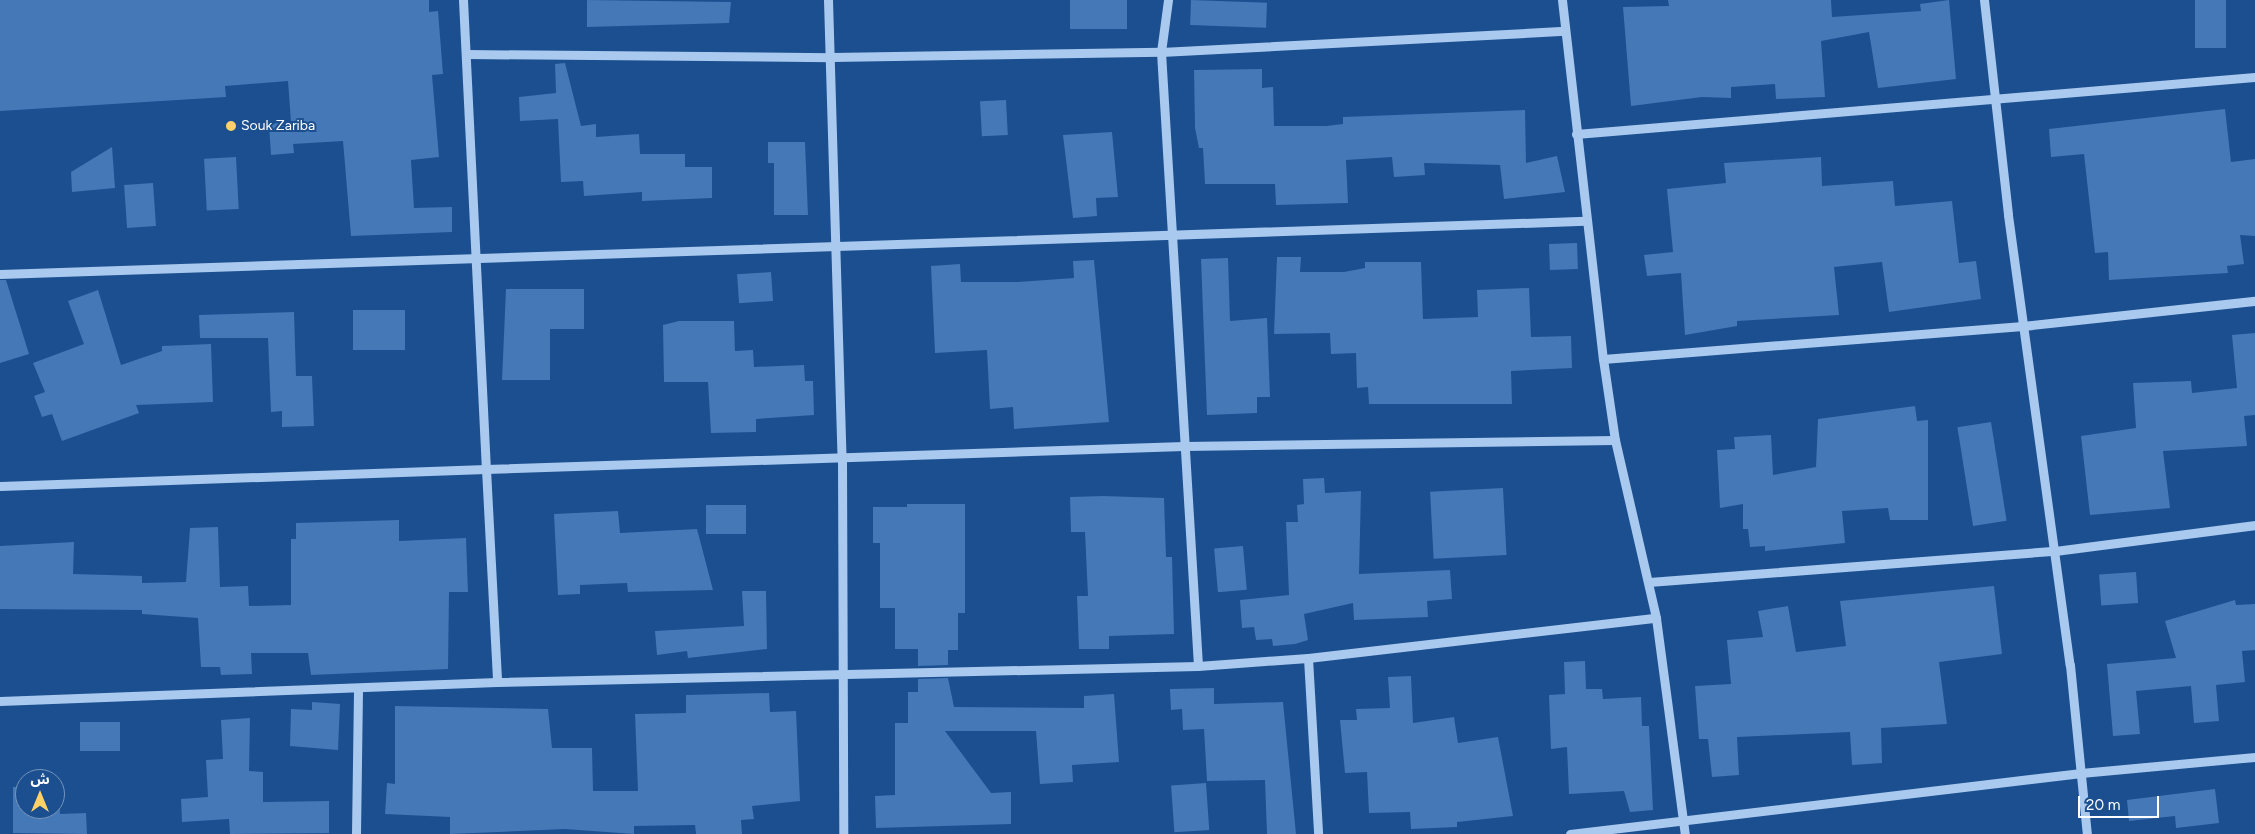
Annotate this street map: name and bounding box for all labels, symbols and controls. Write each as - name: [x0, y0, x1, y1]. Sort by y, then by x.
- place label: Souk Zariba: [241, 118, 315, 134]
- marker: Souk Zariba: [225, 120, 237, 132]
- north arrow: [15, 769, 65, 819]
- text: ش: [30, 771, 50, 788]
- scale bar: [2080, 786, 2161, 818]
- text: 20 m: [2086, 796, 2120, 814]

